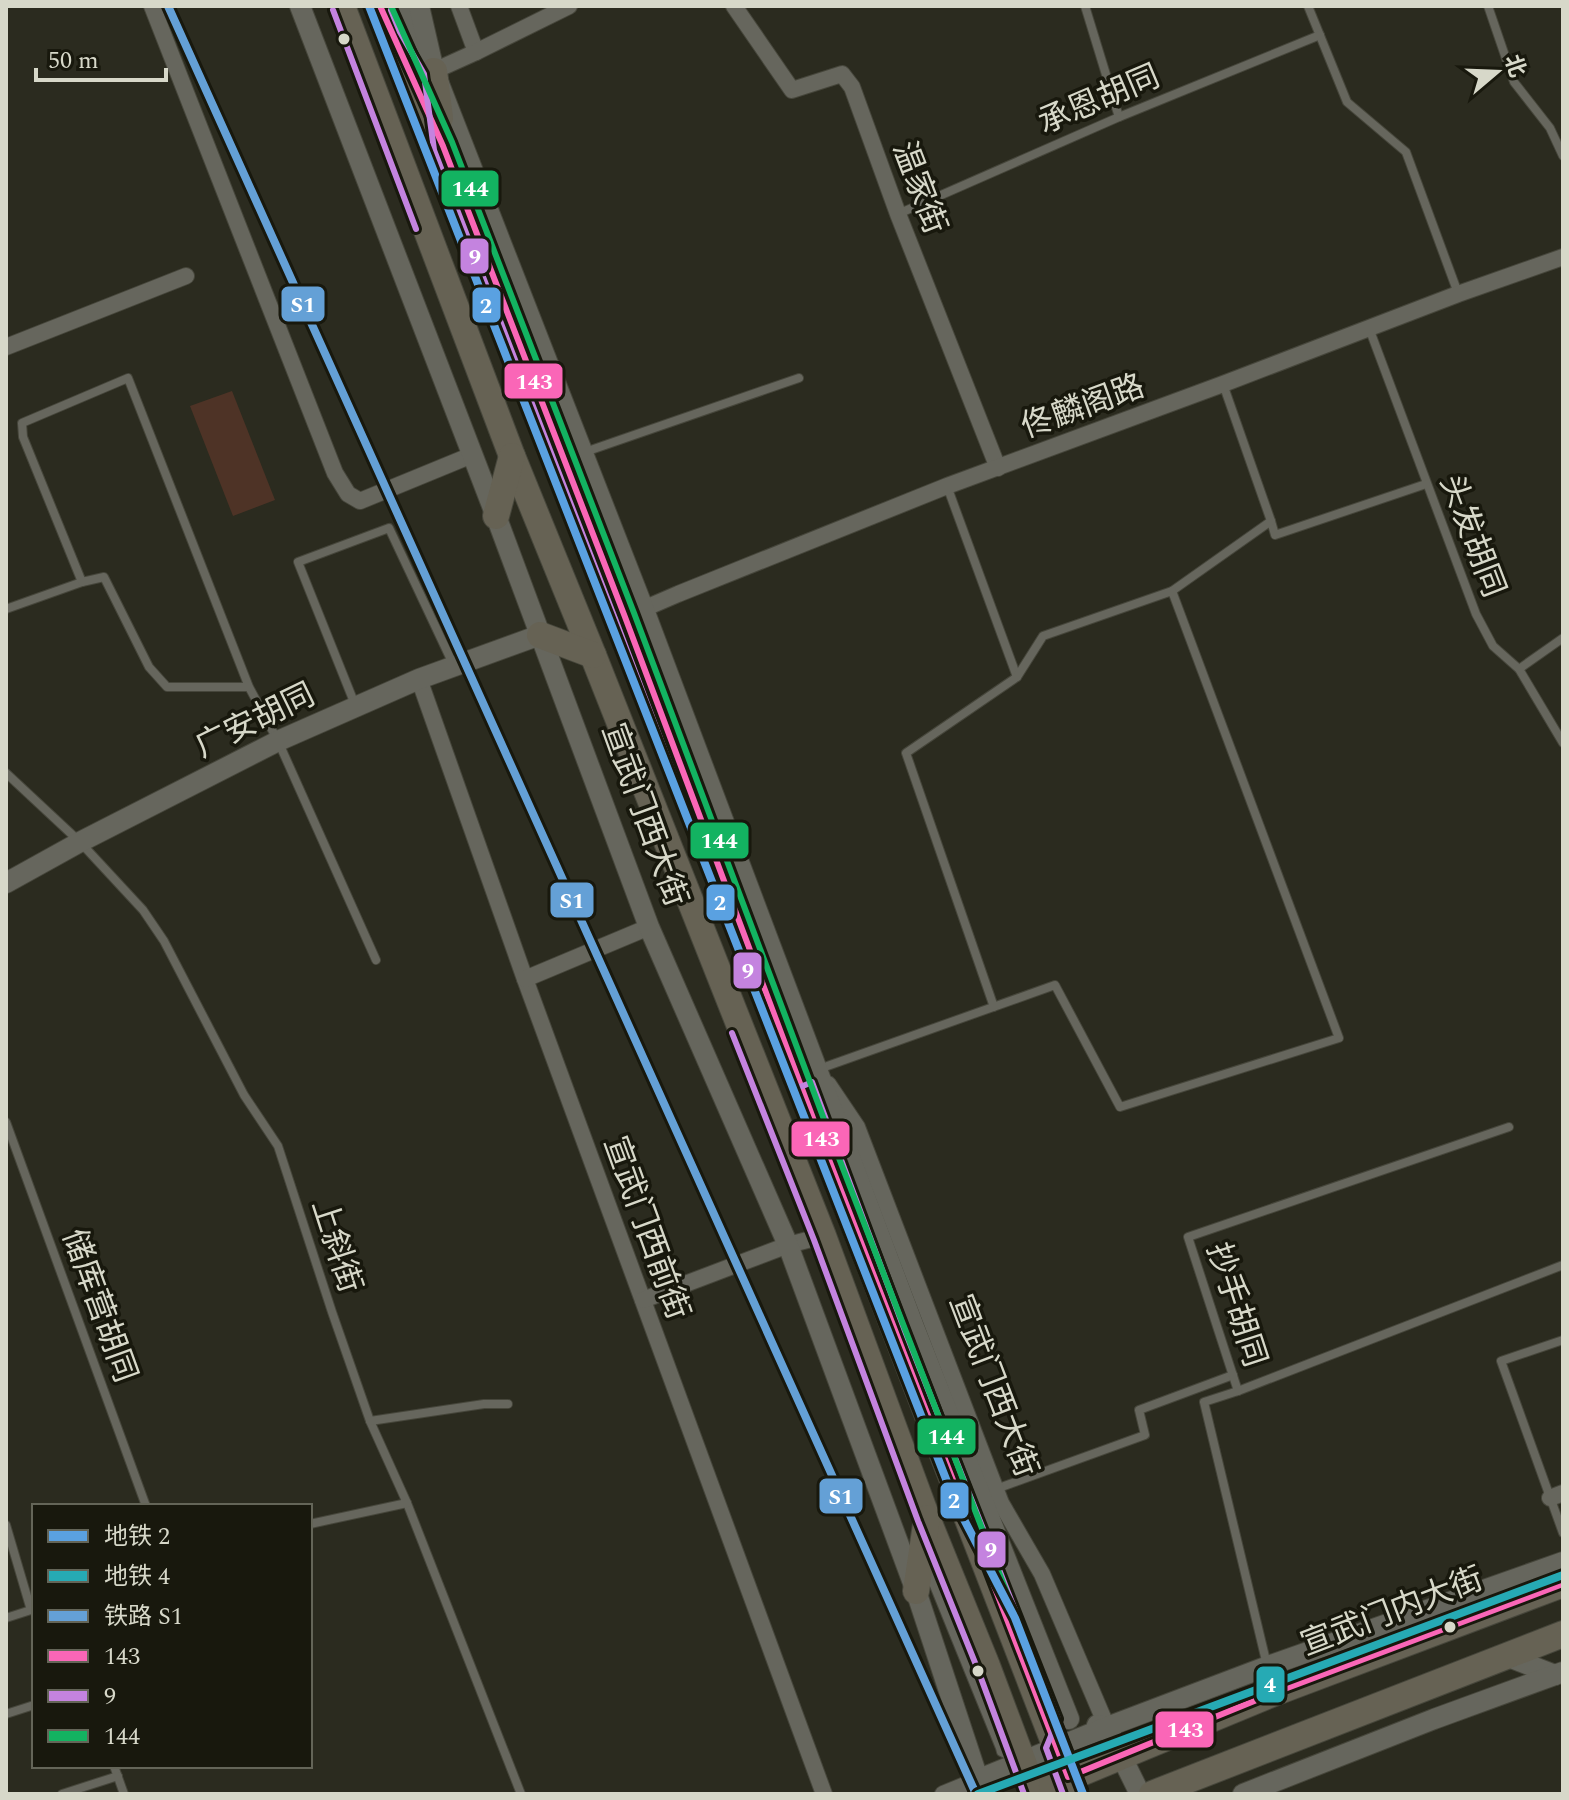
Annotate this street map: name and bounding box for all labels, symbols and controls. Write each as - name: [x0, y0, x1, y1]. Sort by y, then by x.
- unlabelled marker: [336, 31, 352, 47]
- scale bar: [36, 32, 166, 82]
- north arrow: [1457, 32, 1537, 112]
- text: 50 m: [48, 43, 99, 79]
- text: 北: [1495, 50, 1534, 82]
- street label: 承恩胡同: [1031, 52, 1167, 148]
- street label: 温家街: [879, 134, 959, 242]
- line badge: 144: [440, 169, 500, 208]
- text: 144: [451, 173, 489, 206]
- line badge: 9: [459, 237, 490, 275]
- text: 9: [469, 241, 481, 274]
- line badge: S1: [280, 285, 326, 323]
- line badge: 2: [471, 286, 502, 324]
- text: S1: [291, 289, 315, 322]
- text: 2: [480, 290, 492, 323]
- line badge: 143: [503, 362, 564, 400]
- street label: 佟麟阁路: [1014, 362, 1152, 452]
- text: 143: [515, 366, 553, 399]
- street label: 头发胡同: [1426, 467, 1518, 605]
- street label: 广安胡同: [187, 671, 323, 771]
- street label: 宣武门西大街: [588, 716, 700, 914]
- line badge: 144: [689, 821, 750, 860]
- text: 144: [700, 825, 738, 858]
- line badge: S1: [549, 881, 595, 919]
- line badge: 2: [705, 883, 736, 922]
- text: S1: [560, 885, 584, 918]
- text: 2: [714, 887, 726, 920]
- line badge: 9: [732, 951, 763, 990]
- text: 9: [742, 955, 754, 988]
- line badge: 143: [790, 1120, 851, 1158]
- text: 143: [802, 1123, 840, 1156]
- street label: 宣武门西前街: [590, 1129, 702, 1327]
- street label: 上斜街: [298, 1193, 374, 1299]
- street label: 储库营胡同: [49, 1222, 149, 1390]
- street label: 抄手胡同: [1193, 1237, 1279, 1373]
- street label: 宣武门西大街: [936, 1288, 1050, 1484]
- line badge: 144: [916, 1417, 977, 1456]
- text: 144: [927, 1421, 965, 1454]
- line badge: S1: [818, 1477, 864, 1515]
- text: S1: [829, 1481, 853, 1514]
- line badge: 2: [939, 1481, 970, 1520]
- text: 2: [948, 1485, 960, 1518]
- legend: [32, 1504, 312, 1768]
- text: 地铁 2: [104, 1519, 170, 1555]
- line badge: 9: [976, 1530, 1007, 1569]
- text: 9: [985, 1534, 997, 1567]
- street label: 宣武门内大街: [1294, 1555, 1490, 1669]
- text: 地铁 4: [104, 1559, 170, 1595]
- text: 铁路 S1: [104, 1599, 183, 1635]
- unlabelled marker: [1442, 1619, 1458, 1635]
- text: 143: [104, 1639, 140, 1675]
- unlabelled marker: [970, 1663, 986, 1679]
- line badge: 4: [1255, 1665, 1286, 1704]
- text: 4: [1264, 1669, 1277, 1702]
- text: 9: [104, 1679, 116, 1715]
- line badge: 143: [1154, 1710, 1215, 1749]
- text: 143: [1166, 1714, 1204, 1747]
- text: 144: [104, 1719, 140, 1755]

